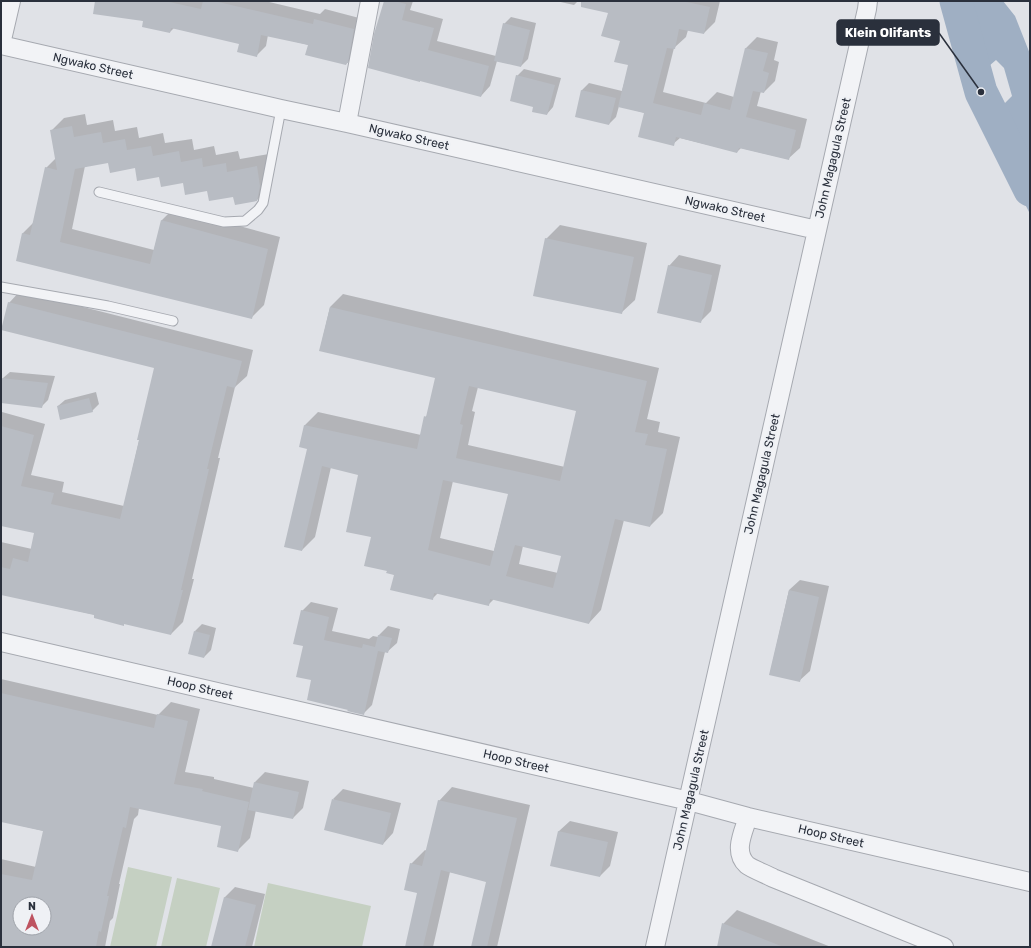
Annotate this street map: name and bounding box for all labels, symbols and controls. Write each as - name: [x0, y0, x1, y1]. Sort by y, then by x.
- callout: Klein Olifants: [837, 20, 939, 45]
- text: Klein Olifants: [845, 25, 931, 40]
- street label: Ngwako Street: [51, 50, 135, 82]
- street label: John Magagula Street: [812, 96, 854, 220]
- street label: Ngwako Street: [367, 121, 451, 153]
- street label: Ngwako Street: [683, 193, 767, 225]
- street label: John Magagula Street: [741, 412, 783, 536]
- street label: Hoop Street: [166, 674, 235, 702]
- street label: John Magagula Street: [670, 728, 712, 852]
- street label: Hoop Street: [482, 747, 551, 775]
- street label: Hoop Street: [797, 822, 866, 850]
- north arrow: [12, 896, 52, 936]
- text: N: [28, 900, 36, 913]

